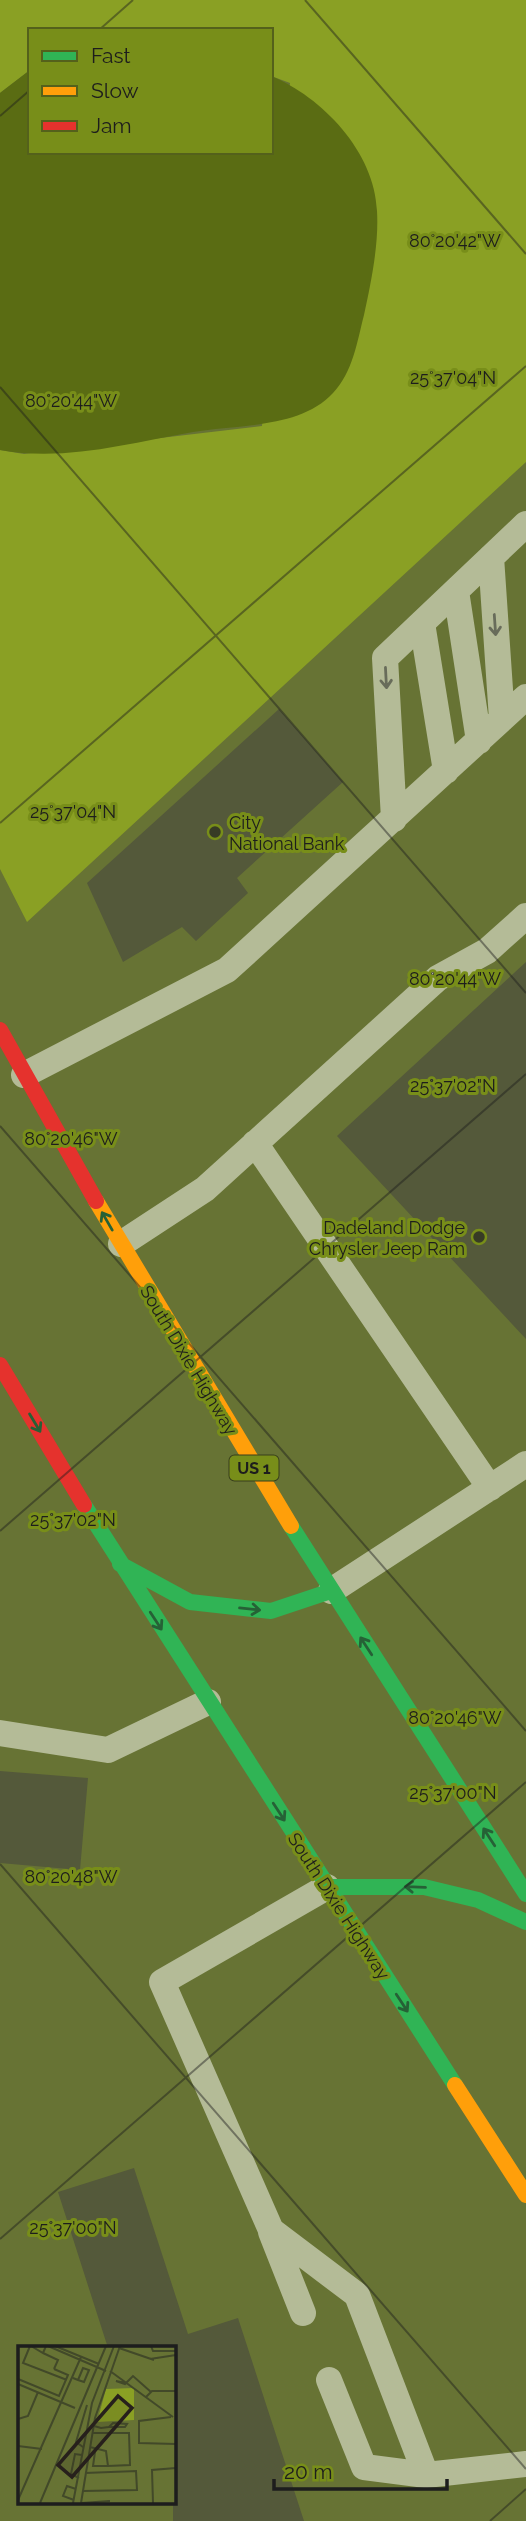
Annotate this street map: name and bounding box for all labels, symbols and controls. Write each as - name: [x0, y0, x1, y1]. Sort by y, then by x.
- legend: [28, 28, 273, 154]
- text: Fast: [91, 43, 131, 68]
- text: Slow: [91, 78, 139, 103]
- text: Jam: [91, 113, 132, 138]
- text: 80°20'42"W: [409, 230, 501, 251]
- text: 25°37'04"N: [410, 367, 496, 388]
- text: 80°20'44"W: [25, 390, 117, 411]
- one-way arrow: [489, 613, 502, 636]
- one-way arrow: [380, 667, 393, 689]
- text: 25°37'04"N: [30, 801, 116, 822]
- place label: City National Bank: [229, 812, 345, 854]
- marker: City National Bank: [207, 824, 223, 840]
- text: 80°20'44"W: [409, 968, 501, 989]
- text: 25°37'02"N: [410, 1075, 496, 1096]
- text: 80°20'46"W: [24, 1128, 118, 1149]
- one-way arrow: [100, 1212, 114, 1232]
- place label: Dadeland Dodge Chrysler Jeep Ram: [309, 1217, 465, 1259]
- marker: Dadeland Dodge Chrysler Jeep Ram: [471, 1229, 487, 1245]
- street label: South Dixie Highway: [136, 1281, 242, 1439]
- one-way arrow: [28, 1413, 42, 1433]
- road number: US 1: [230, 1456, 278, 1480]
- text: 25°37'02"N: [30, 1509, 116, 1530]
- one-way arrow: [238, 1602, 261, 1615]
- one-way arrow: [148, 1611, 163, 1630]
- one-way arrow: [359, 1636, 373, 1656]
- text: 80°20'46"W: [408, 1707, 502, 1728]
- text: 25°37'00"N: [409, 1782, 497, 1803]
- one-way arrow: [271, 1802, 286, 1821]
- one-way arrow: [482, 1828, 496, 1847]
- street label: South Dixie Highway: [284, 1829, 394, 1983]
- text: 80°20'48"W: [24, 1866, 118, 1887]
- one-way arrow: [404, 1881, 427, 1894]
- one-way arrow: [395, 1993, 409, 2012]
- text: 25°37'00"N: [29, 2217, 117, 2238]
- inset map: [18, 2346, 175, 2504]
- scale bar: [274, 2448, 447, 2492]
- text: 20 m: [284, 2459, 332, 2484]

